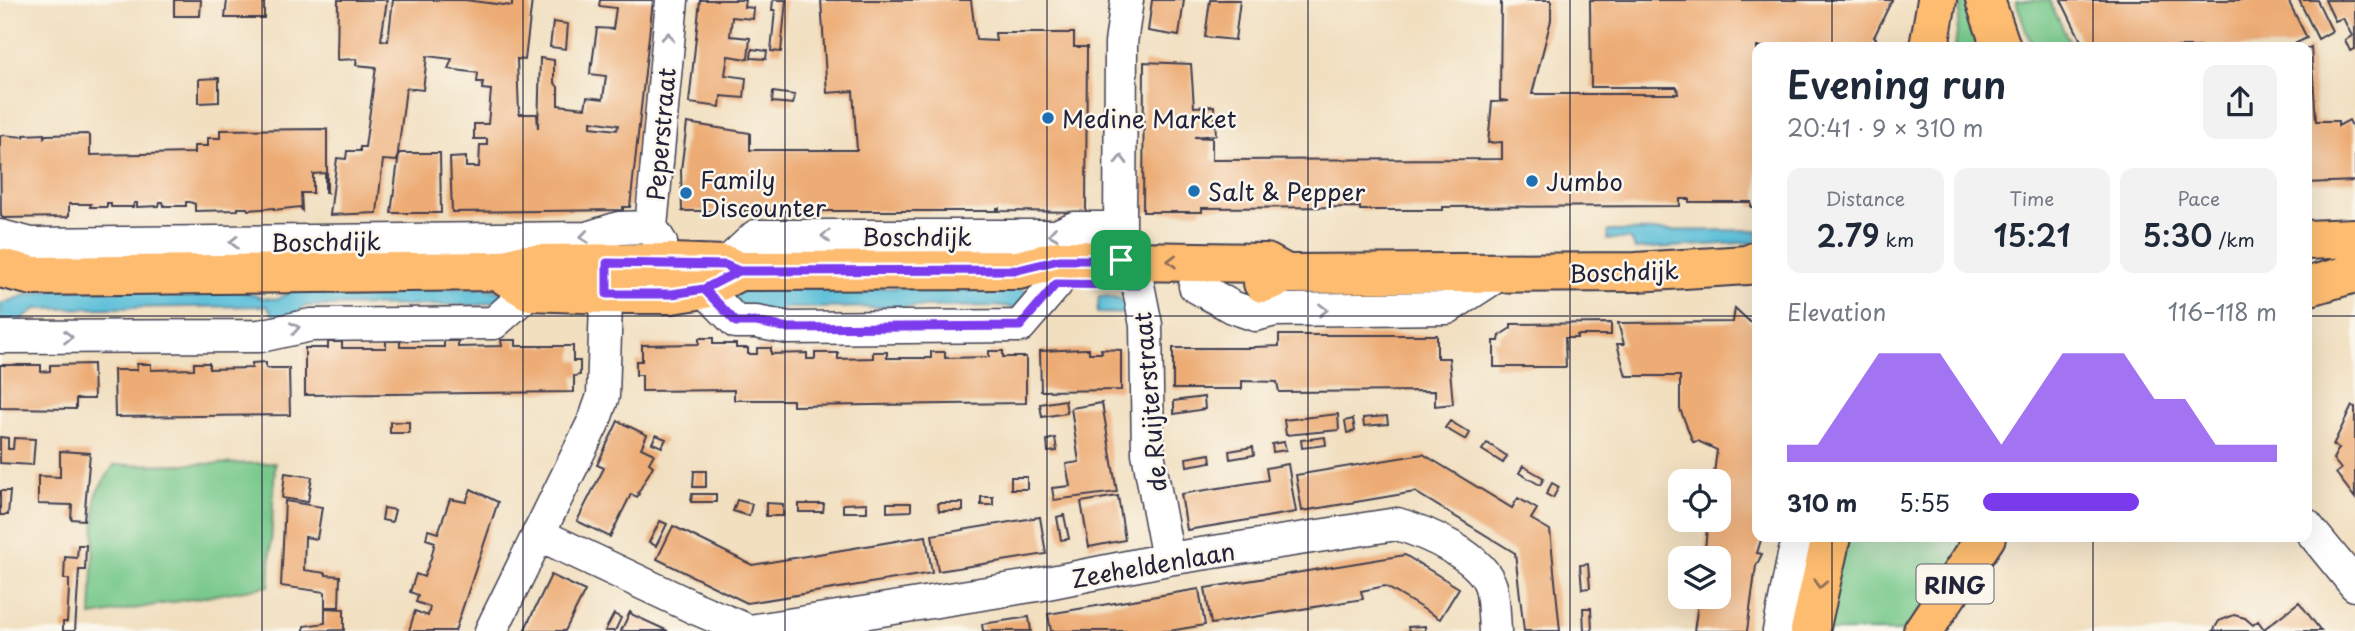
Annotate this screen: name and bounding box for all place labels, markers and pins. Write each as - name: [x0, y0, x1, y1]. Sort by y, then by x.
- place label: Medine Market: [1062, 100, 1237, 136]
- marker: Medine Market: [1040, 110, 1056, 126]
- place label: Family Discounter: [700, 161, 827, 225]
- place label: Jumbo: [1546, 163, 1623, 199]
- place label: Salt & Pepper: [1208, 173, 1365, 209]
- marker: Jumbo: [1524, 173, 1540, 189]
- marker: Salt & Pepper: [1186, 183, 1202, 199]
- marker: Family Discounter: [678, 185, 694, 201]
- pin: [1091, 230, 1151, 290]

